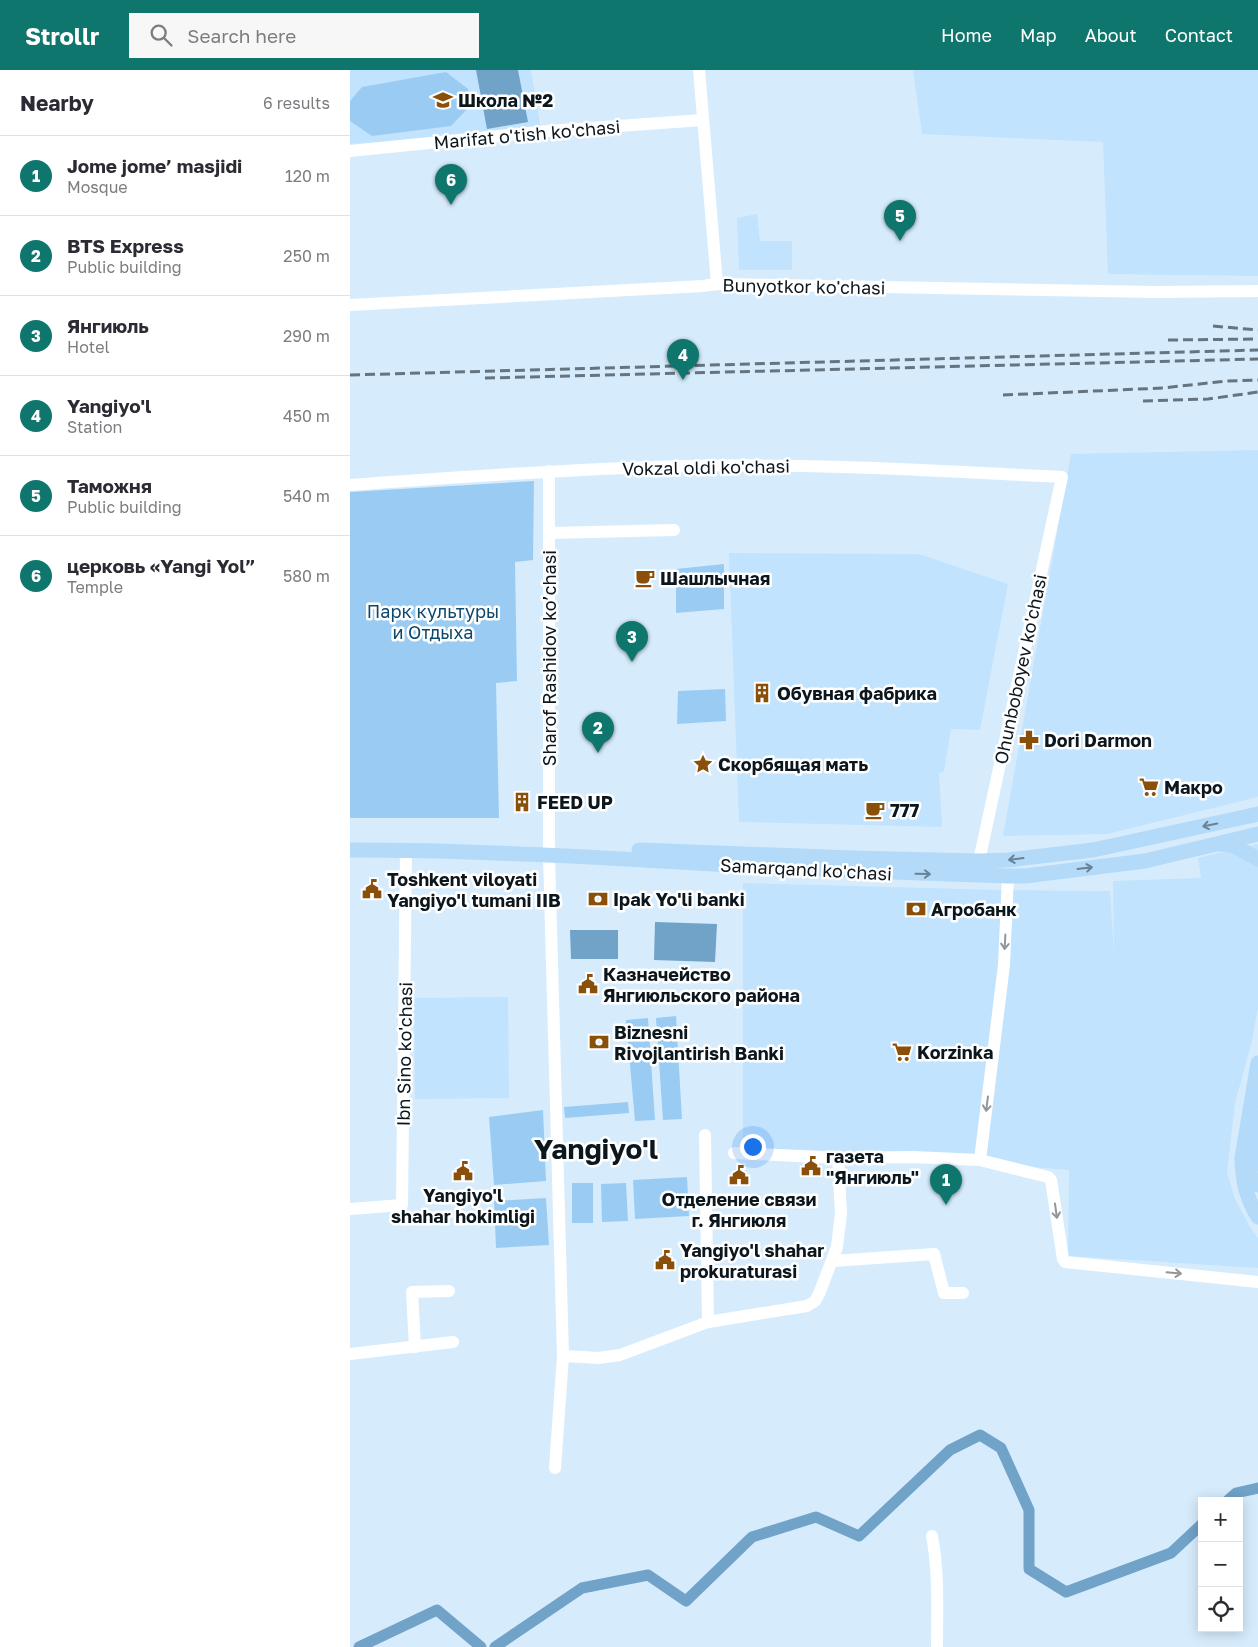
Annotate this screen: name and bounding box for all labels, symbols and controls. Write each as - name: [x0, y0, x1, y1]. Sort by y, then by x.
- search box: [129, 13, 479, 58]
- text: Strollr: [25, 21, 99, 50]
- icon: search: [147, 21, 175, 49]
- text: Search here: [187, 24, 296, 47]
- text: Home: [941, 24, 992, 46]
- text: Map: [1020, 24, 1057, 46]
- text: About: [1085, 24, 1137, 46]
- text: Contact: [1165, 24, 1233, 46]
- school or university icon: Школа №2: [432, 89, 454, 111]
- place label: Школа №2: [458, 89, 553, 111]
- text: Nearby: [20, 90, 94, 116]
- text: 6 results: [263, 93, 330, 113]
- street label: Marifat o'tish ko'chasi: [433, 115, 621, 153]
- text: Jome jome’ masjidi: [67, 154, 242, 177]
- pin: 6: [435, 164, 467, 205]
- text: 1: [32, 166, 40, 186]
- text: 120 m: [285, 166, 330, 186]
- text: Mosque: [67, 177, 128, 197]
- pin: 5: [884, 200, 916, 241]
- text: BTS Express: [67, 234, 184, 257]
- text: 2: [31, 246, 41, 266]
- text: 250 m: [283, 246, 330, 266]
- text: Public building: [67, 257, 182, 277]
- street label: Bunyotkor ko'chasi: [722, 274, 886, 298]
- text: Янгиюль: [67, 314, 149, 337]
- text: 3: [31, 326, 41, 346]
- text: 290 m: [283, 326, 330, 346]
- text: Hotel: [67, 337, 110, 357]
- pin: 4: [667, 339, 699, 380]
- text: Yangiyo'l: [67, 394, 151, 417]
- text: 4: [31, 406, 41, 426]
- text: 450 m: [283, 406, 330, 426]
- text: Station: [67, 417, 122, 437]
- street label: Vokzal oldi ko'chasi: [622, 455, 790, 479]
- text: Таможня: [67, 474, 152, 497]
- text: 5: [31, 486, 41, 506]
- text: 540 m: [283, 486, 330, 506]
- text: Public building: [67, 497, 182, 517]
- street label: Sharof Rashidov ko’chasi: [538, 550, 560, 766]
- text: церковь «Yangi Yol”: [67, 554, 255, 577]
- text: 6: [31, 566, 41, 586]
- text: 580 m: [283, 566, 330, 586]
- cafe icon: Шашлычная: [634, 567, 656, 589]
- place label: Шашлычная: [660, 567, 770, 589]
- street label: Ohunboboyev ko'chasi: [989, 572, 1051, 766]
- text: Temple: [67, 577, 123, 597]
- park label: Парк культуры и Отдыха: [367, 600, 499, 643]
- pin: 3: [616, 621, 648, 662]
- building icon: Обувная фабрика: [751, 682, 773, 704]
- place label: Обувная фабрика: [777, 682, 937, 704]
- pin: 2: [582, 712, 614, 753]
- pharmacy icon: Dori Darmon: [1018, 729, 1040, 751]
- place label: Dori Darmon: [1044, 729, 1152, 751]
- place icon: Скорбящая мать: [692, 753, 714, 775]
- place label: Скорбящая мать: [718, 753, 868, 775]
- supermarket icon: Макро: [1138, 776, 1160, 798]
- place label: Макро: [1164, 776, 1223, 798]
- building icon: FEED UP: [511, 791, 533, 813]
- place label: FEED UP: [537, 791, 613, 813]
- cafe icon: 777: [864, 799, 886, 821]
- place label: 777: [890, 799, 920, 821]
- one-way arrow: [1203, 820, 1219, 830]
- street label: Samarqand ko'chasi: [719, 854, 893, 884]
- one-way arrow: [1008, 854, 1024, 864]
- one-way arrow: [1077, 863, 1093, 873]
- place label: Toshkent viloyati Yangiyo'l tumani IIB: [387, 868, 561, 911]
- one-way arrow: [914, 869, 931, 879]
- public building icon: Toshkent viloyati Yangiyo'l tumani IIB: [361, 878, 383, 900]
- bank icon: Ipak Yo'li banki: [587, 888, 609, 910]
- place label: Ipak Yo'li banki: [613, 888, 745, 910]
- bank icon: Агробанк: [905, 898, 927, 920]
- place label: Агробанк: [931, 898, 1017, 920]
- one-way arrow: [1000, 934, 1009, 950]
- place label: Казначейство Янгиюльского района: [603, 963, 800, 1006]
- public building icon: Казначейство Янгиюльского района: [577, 973, 599, 995]
- street label: Ibn Sino ko'chasi: [392, 981, 416, 1127]
- place label: Biznesni Rivojlantirish Banki: [614, 1021, 784, 1064]
- bank icon: Biznesni Rivojlantirish Banki: [588, 1031, 610, 1053]
- supermarket icon: Korzinka: [891, 1041, 913, 1063]
- place label: Korzinka: [917, 1041, 993, 1063]
- one-way arrow: [982, 1096, 992, 1112]
- district label: Yangiyo'l: [534, 1132, 658, 1165]
- your location: [740, 1134, 766, 1160]
- place label: газета "Янгиюль": [826, 1145, 919, 1188]
- public building icon: газета "Янгиюль": [800, 1155, 822, 1177]
- public building icon: Yangiyo'l shahar hokimligi: [452, 1160, 474, 1182]
- public building icon: Отделение связи г. Янгиюля: [728, 1164, 750, 1186]
- pin: 1: [930, 1164, 962, 1205]
- place label: Yangiyo'l shahar hokimligi: [391, 1184, 535, 1227]
- place label: Отделение связи г. Янгиюля: [662, 1188, 816, 1231]
- one-way arrow: [1051, 1203, 1061, 1219]
- place label: Yangiyo'l shahar prokuraturasi: [680, 1239, 824, 1282]
- public building icon: Yangiyo'l shahar prokuraturasi: [654, 1249, 676, 1271]
- one-way arrow: [1166, 1269, 1182, 1278]
- map controls: [1198, 1497, 1243, 1632]
- button: +: [1198, 1497, 1243, 1542]
- button: −: [1198, 1542, 1243, 1587]
- button: locate: [1198, 1587, 1243, 1632]

